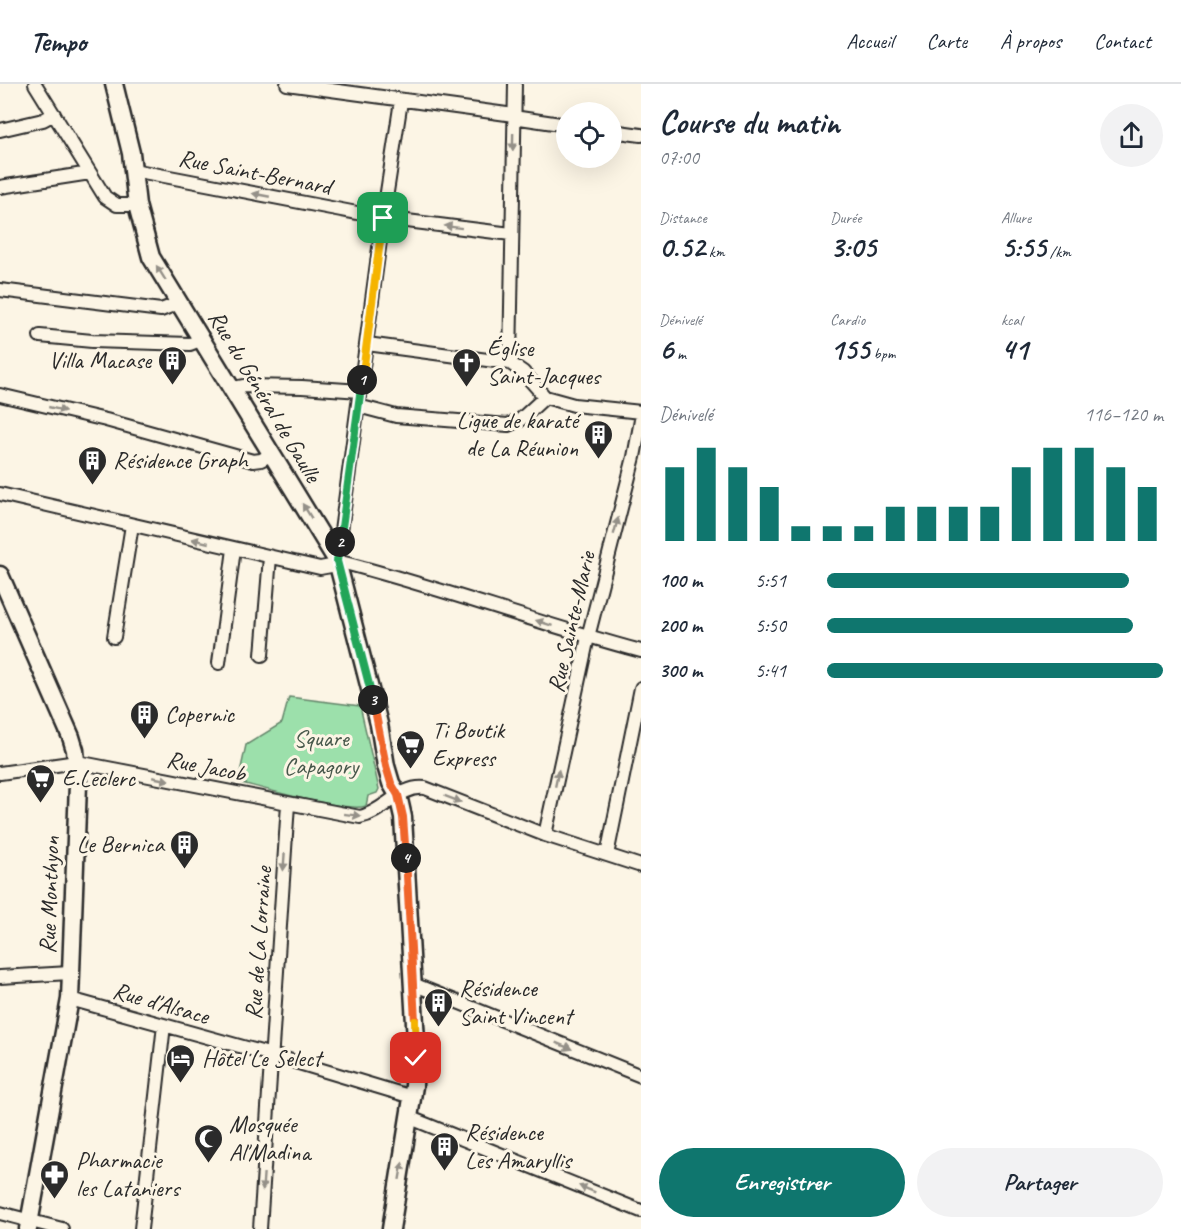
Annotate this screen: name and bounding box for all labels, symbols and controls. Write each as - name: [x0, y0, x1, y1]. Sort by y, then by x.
- text: Tempo: [30, 24, 86, 59]
- text: Accueil: [846, 28, 894, 54]
- text: Carte: [927, 28, 967, 54]
- text: À propos: [1000, 28, 1061, 54]
- text: Contact: [1094, 28, 1151, 54]
- text: Course du matin: [659, 101, 840, 143]
- map controls: [556, 102, 622, 168]
- button: locate: [556, 102, 622, 168]
- button: share: [1100, 104, 1163, 167]
- one-way arrow: [508, 133, 518, 152]
- street label: Rue Saint-Bernard: [176, 143, 337, 202]
- text: 07:00: [659, 145, 699, 170]
- one-way arrow: [251, 190, 270, 199]
- pin: [357, 192, 408, 243]
- icon: arrive: [366, 201, 399, 234]
- text: Distance: [659, 208, 707, 228]
- text: Durée: [830, 208, 861, 228]
- text: Allure: [1001, 208, 1031, 228]
- one-way arrow: [444, 222, 463, 232]
- text: 0.52: [659, 228, 705, 266]
- text: 3:05: [830, 228, 876, 266]
- text: 5:55: [1001, 228, 1046, 266]
- text: km: [705, 242, 724, 262]
- text: /km: [1046, 242, 1071, 262]
- one-way arrow: [155, 265, 166, 282]
- street label: Rue du Général de Gaulle: [202, 305, 329, 489]
- text: Dénivelé: [659, 310, 702, 330]
- text: Cardio: [830, 310, 865, 330]
- text: kcal: [1001, 310, 1022, 330]
- text: 6: [659, 330, 673, 368]
- text: 155: [830, 330, 870, 368]
- text: 41: [1001, 330, 1028, 368]
- place label: Église Saint-Jacques: [487, 333, 602, 391]
- building icon: Villa Macase: [156, 344, 188, 386]
- text: m: [673, 344, 686, 364]
- text: bpm: [870, 344, 895, 364]
- place label: Villa Macase: [49, 345, 153, 375]
- church icon: Église Saint-Jacques: [450, 346, 482, 388]
- pin: 1: [347, 365, 377, 395]
- text: 1: [358, 370, 366, 390]
- text: Dénivelé: [659, 402, 713, 427]
- text: 116–120 m: [1084, 402, 1163, 427]
- one-way arrow: [48, 404, 66, 414]
- place label: Ligue de karaté de La Réunion: [456, 405, 582, 463]
- building icon: Ligue de karaté de La Réunion: [583, 418, 615, 460]
- building icon: Résidence Graph: [76, 444, 108, 486]
- place label: Résidence Graph: [113, 445, 249, 475]
- one-way arrow: [301, 503, 312, 519]
- one-way arrow: [612, 517, 622, 536]
- pin: 2: [325, 527, 355, 557]
- text: 2: [336, 532, 344, 552]
- one-way arrow: [190, 536, 209, 545]
- street label: Rue Sainte-Marie: [540, 546, 602, 695]
- text: 100 m: [659, 568, 702, 593]
- text: 5:51: [755, 568, 786, 593]
- text: 200 m: [659, 613, 702, 638]
- text: 5:50: [755, 613, 786, 638]
- one-way arrow: [535, 618, 553, 627]
- text: 300 m: [659, 658, 702, 683]
- text: 5:41: [755, 658, 786, 683]
- pin: 3: [358, 685, 388, 715]
- text: 3: [369, 690, 377, 710]
- building icon: Copernic: [128, 698, 160, 740]
- place label: Copernic: [165, 699, 236, 729]
- place label: Ti Boutik Express: [432, 715, 506, 773]
- park label: Square Capagory: [284, 723, 360, 781]
- supermarket icon: Ti Boutik Express: [395, 728, 427, 770]
- street label: Rue Jacob: [164, 744, 249, 789]
- supermarket icon: E.Leclerc: [25, 762, 57, 804]
- place label: E.Leclerc: [62, 763, 136, 793]
- one-way arrow: [553, 768, 563, 787]
- one-way arrow: [152, 775, 171, 784]
- one-way arrow: [444, 794, 462, 804]
- one-way arrow: [343, 810, 362, 819]
- building icon: Le Bernica: [169, 828, 201, 870]
- place label: Le Bernica: [77, 829, 166, 859]
- street label: Rue Monthyon: [32, 836, 66, 954]
- pin: 4: [391, 843, 421, 873]
- text: 4: [402, 848, 410, 868]
- one-way arrow: [280, 852, 289, 871]
- street label: Rue de La Lorraine: [238, 863, 278, 1020]
- place label: Résidence Saint Vincent: [459, 973, 575, 1031]
- street label: Rue d'Alsace: [110, 975, 215, 1032]
- building icon: Résidence Saint Vincent: [422, 986, 454, 1028]
- pin: [390, 1032, 441, 1083]
- icon: check: [399, 1041, 432, 1074]
- hotel icon: Hôtel Le Select: [165, 1042, 197, 1084]
- one-way arrow: [555, 1042, 573, 1051]
- place label: Hôtel Le Select: [202, 1043, 324, 1073]
- place label: Mosquée Al'Madina: [229, 1109, 312, 1167]
- place label: Résidence Les Amaryllis: [465, 1117, 574, 1175]
- mosque icon: Mosquée Al'Madina: [192, 1122, 224, 1164]
- building icon: Résidence Les Amaryllis: [428, 1130, 460, 1172]
- place label: Pharmacie les Lataniers: [76, 1145, 181, 1203]
- button: Enregistrer: [659, 1148, 905, 1217]
- button: Partager: [917, 1148, 1163, 1217]
- pharmacy icon: Pharmacie les Lataniers: [39, 1158, 71, 1200]
- one-way arrow: [397, 1162, 406, 1181]
- one-way arrow: [258, 1173, 268, 1192]
- one-way arrow: [577, 1184, 595, 1194]

